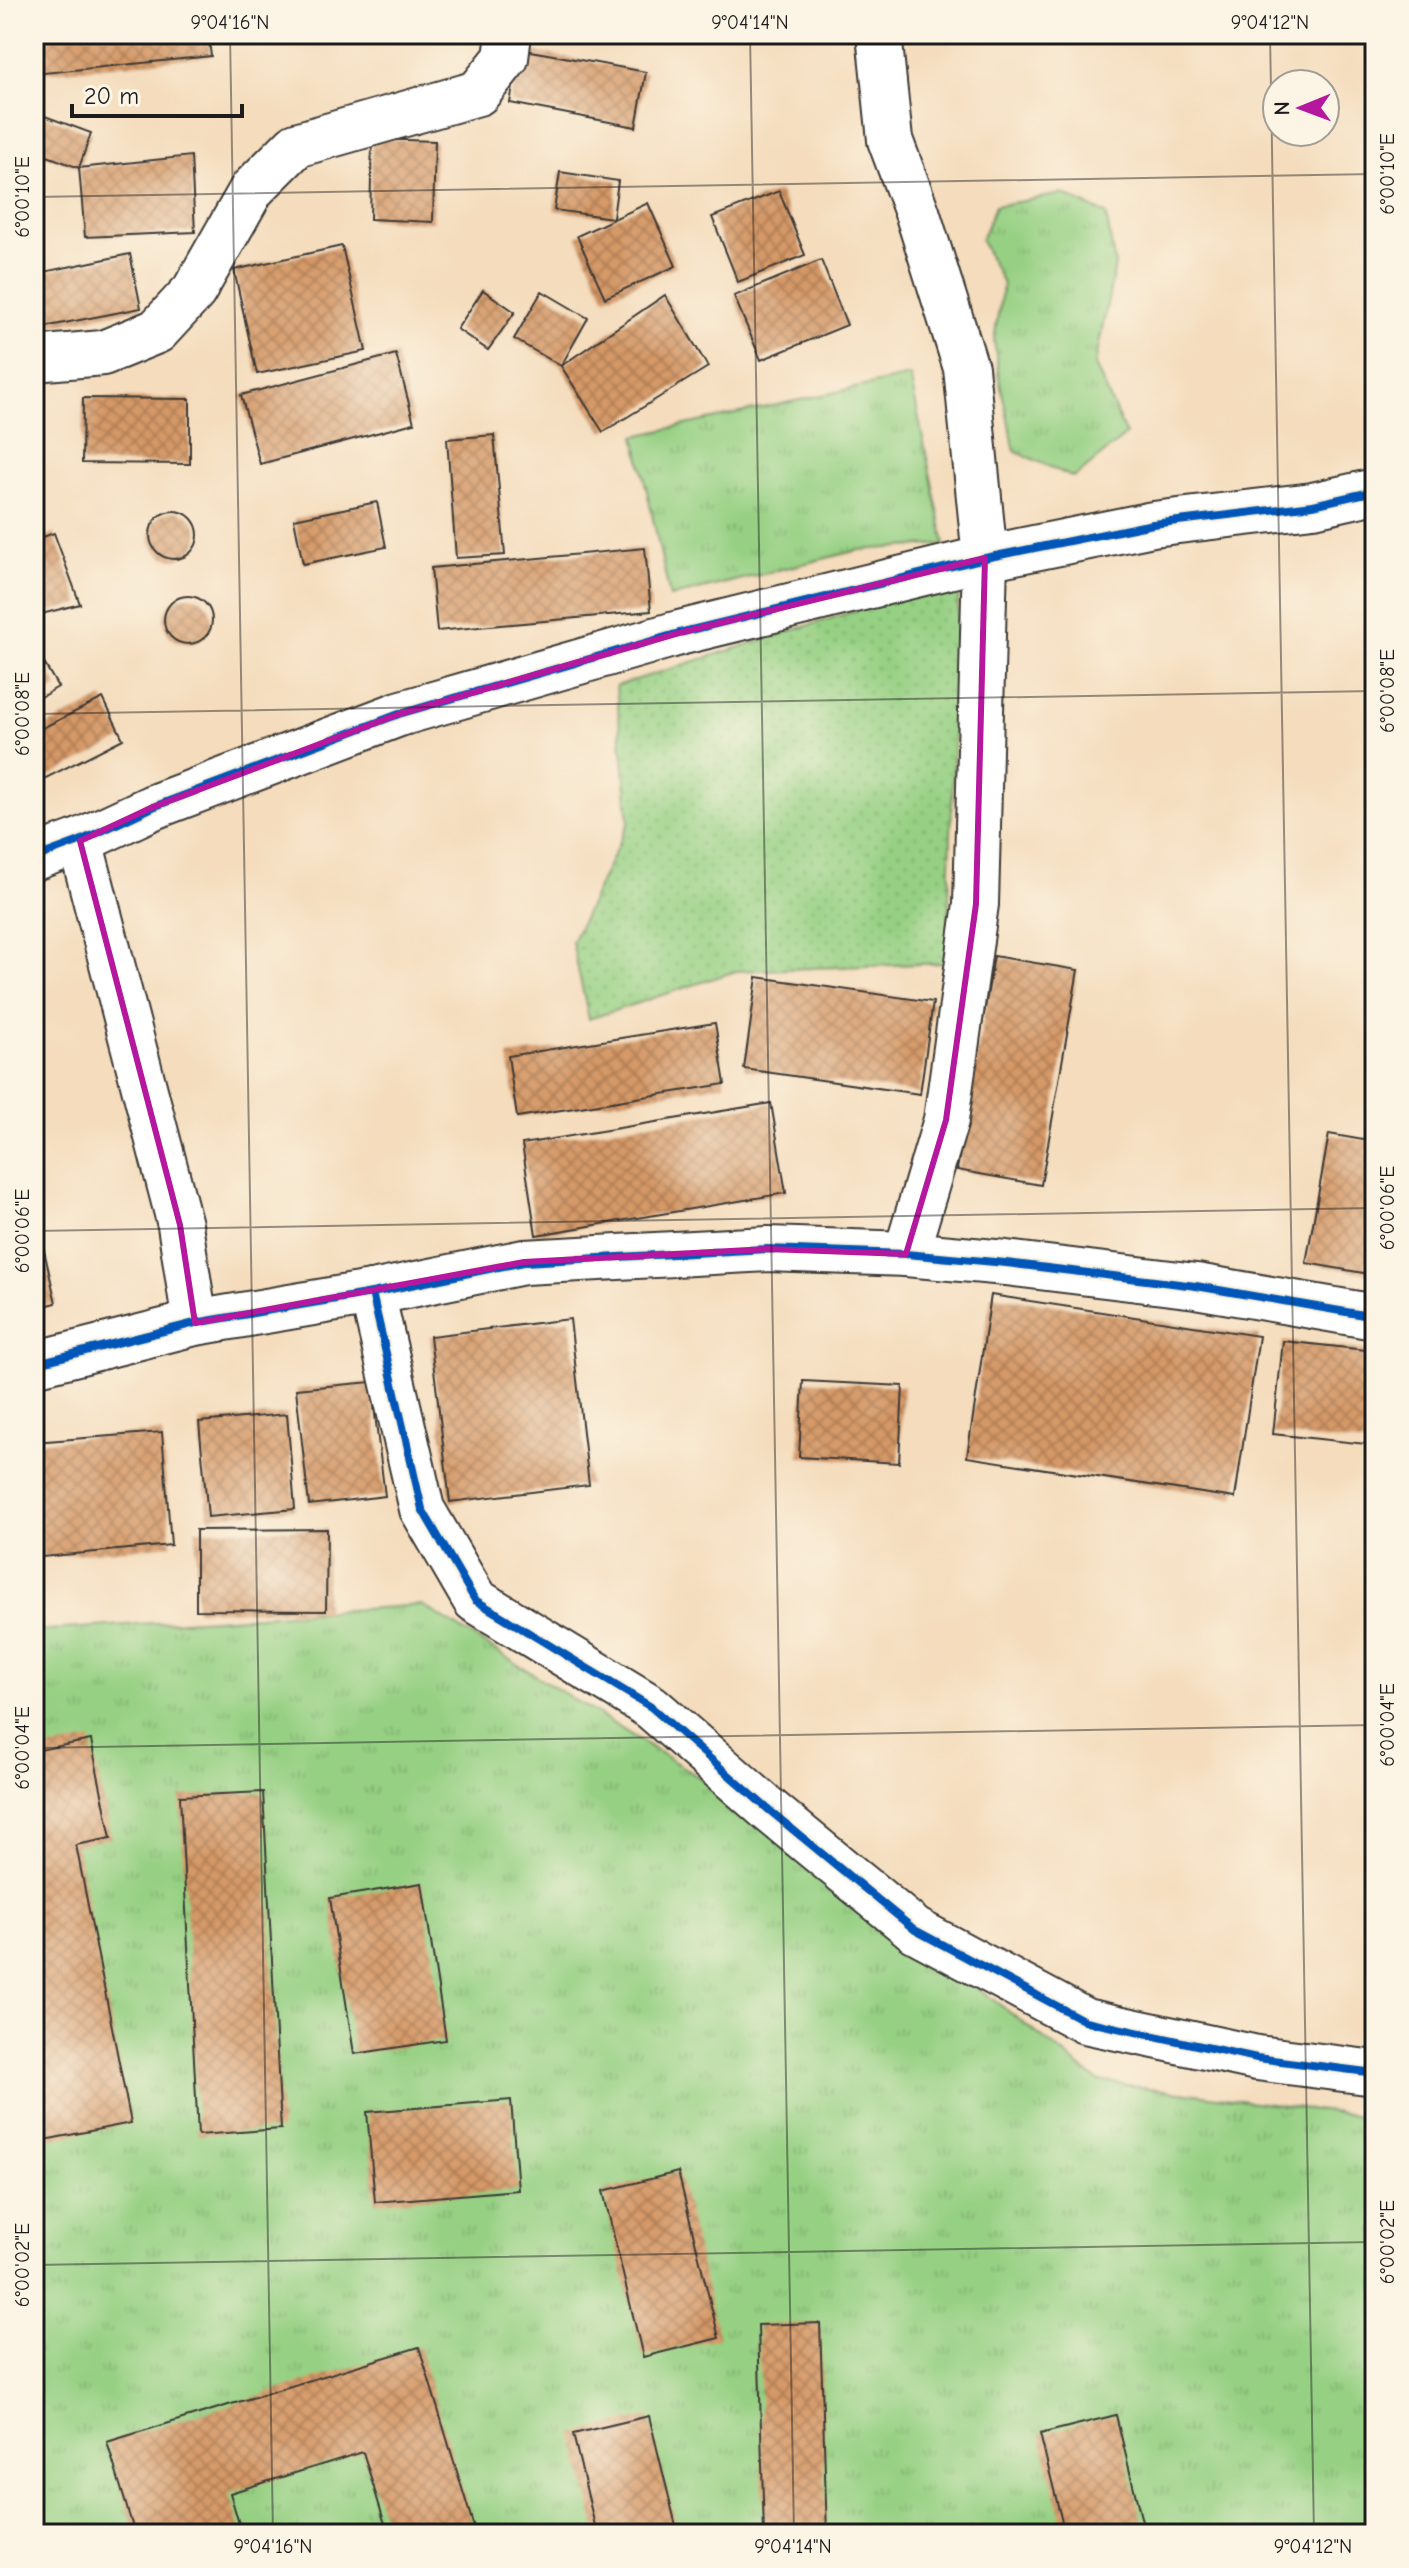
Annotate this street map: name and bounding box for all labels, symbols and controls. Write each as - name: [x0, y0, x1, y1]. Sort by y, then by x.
- text: 9°04'16"N: [191, 11, 269, 34]
- text: 9°04'14"N: [711, 11, 789, 34]
- text: 9°04'12"N: [1231, 11, 1309, 34]
- scale bar: [72, 68, 242, 118]
- north arrow: [1261, 68, 1341, 148]
- text: 20 m: [84, 82, 139, 110]
- text: N: [1269, 101, 1295, 116]
- text: 6°00'10"E: [1376, 133, 1399, 215]
- text: 6°00'10"E: [11, 156, 34, 238]
- text: 6°00'08"E: [1376, 649, 1399, 733]
- text: 6°00'08"E: [11, 672, 34, 756]
- text: 6°00'06"E: [1376, 1166, 1399, 1250]
- text: 6°00'06"E: [11, 1189, 34, 1273]
- text: 6°00'04"E: [1376, 1683, 1399, 1767]
- text: 6°00'04"E: [11, 1706, 34, 1790]
- text: 6°00'02"E: [1376, 2200, 1399, 2284]
- text: 6°00'02"E: [11, 2223, 34, 2307]
- text: 9°04'16"N: [234, 2535, 312, 2558]
- text: 9°04'14"N: [754, 2535, 832, 2558]
- text: 9°04'12"N: [1274, 2535, 1352, 2558]

